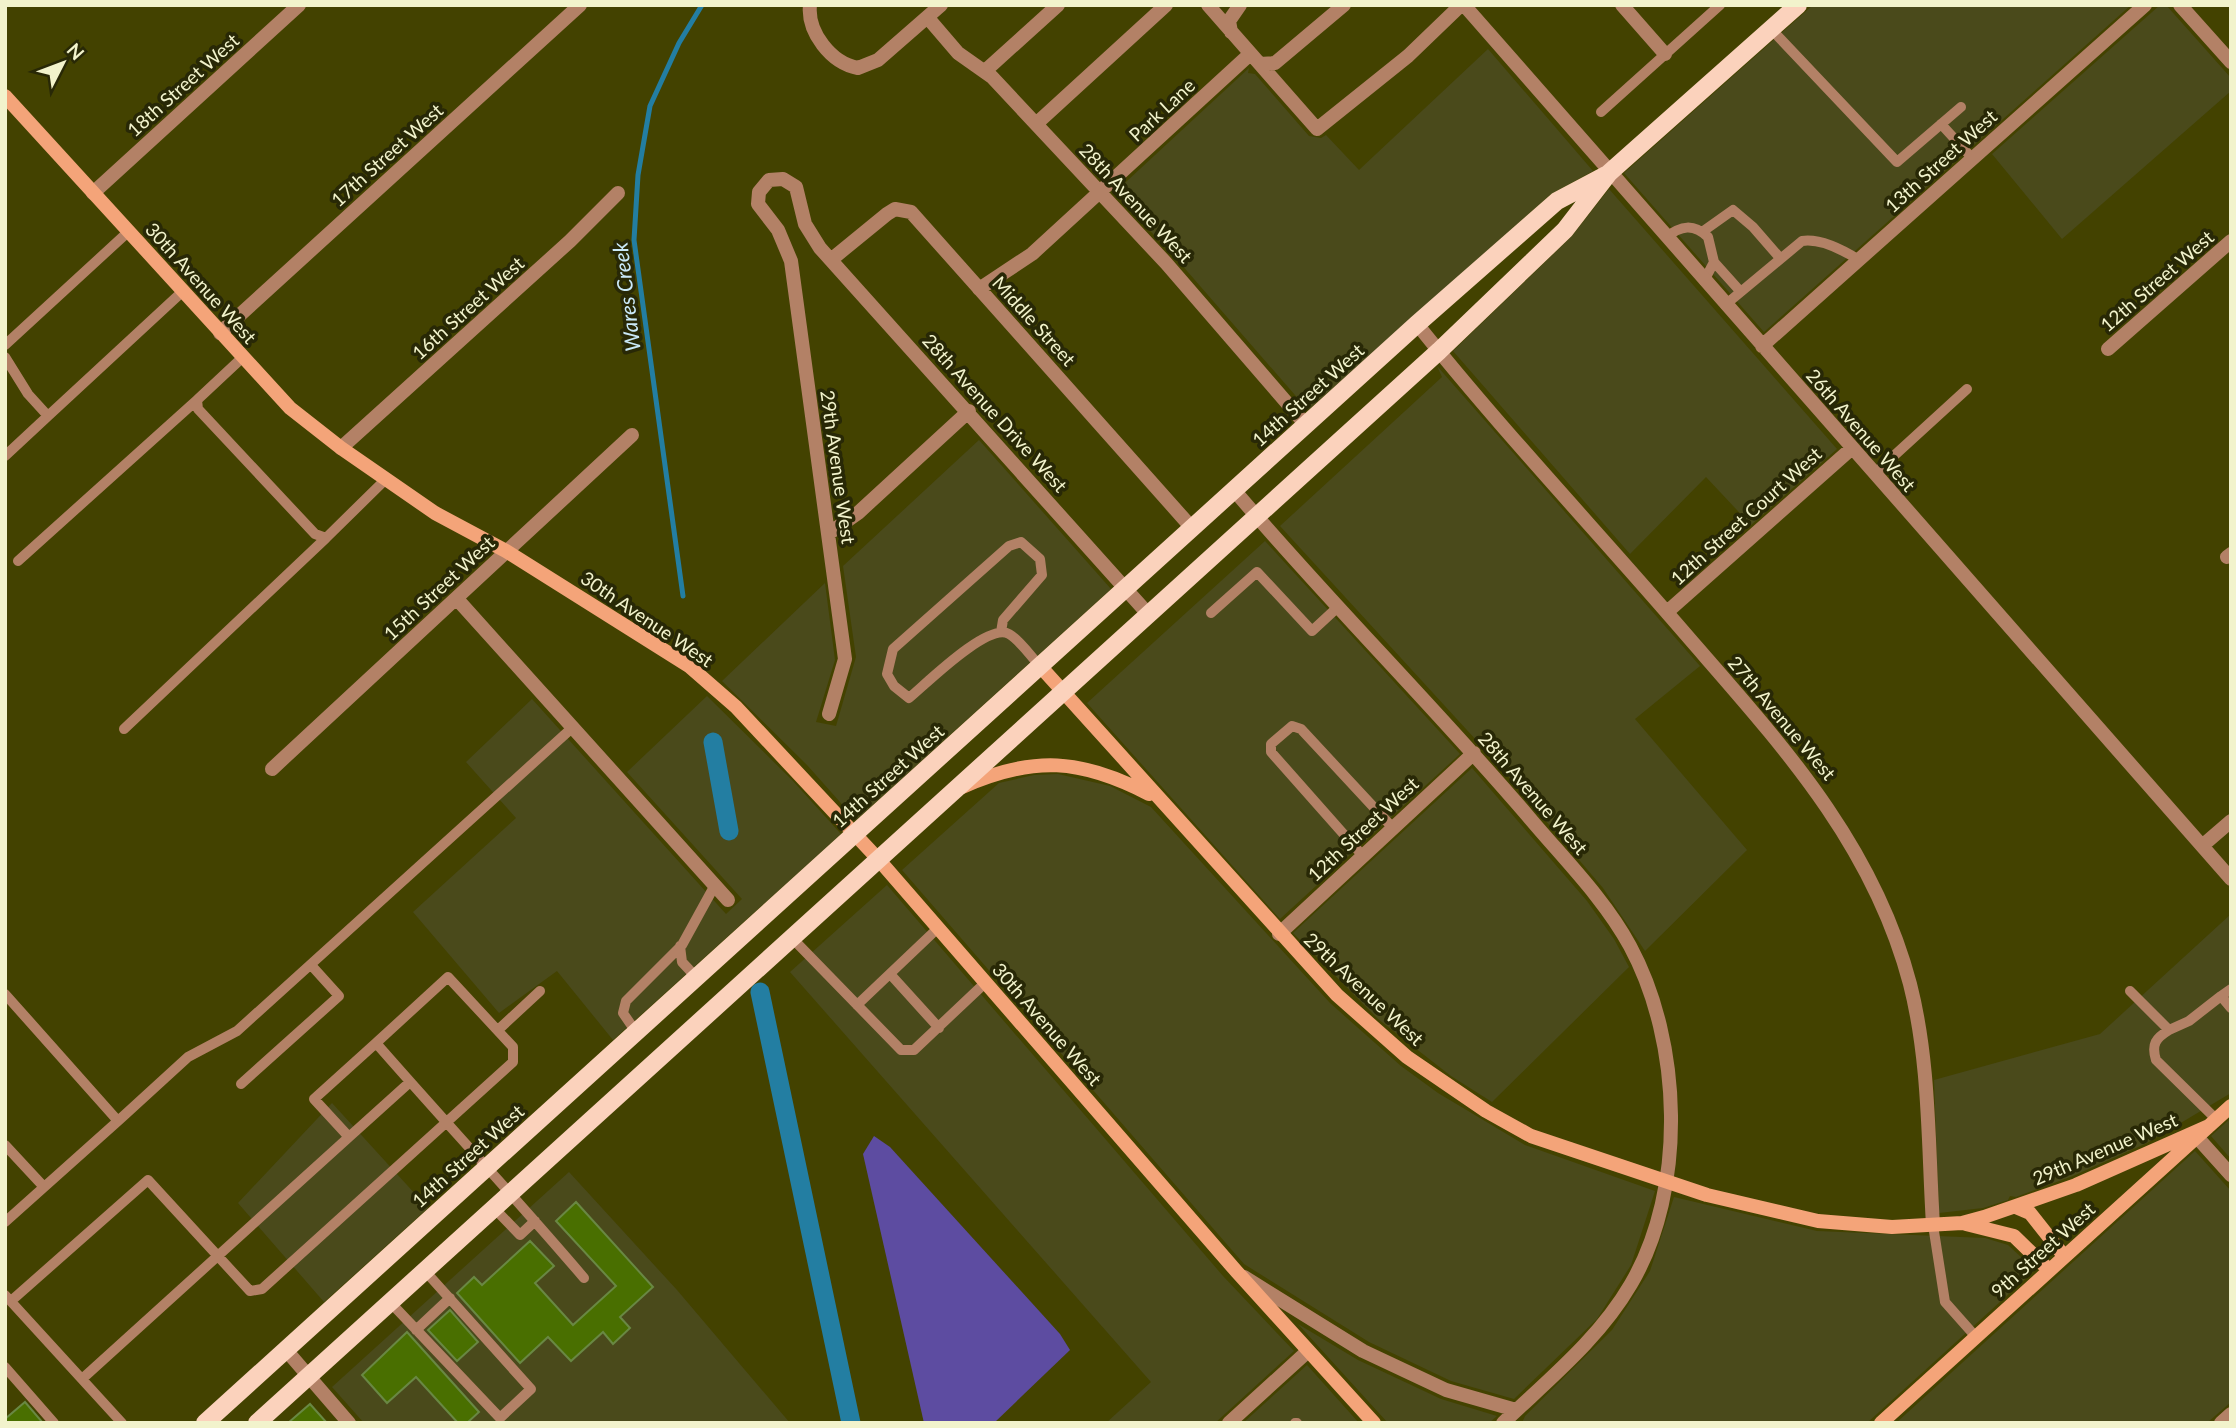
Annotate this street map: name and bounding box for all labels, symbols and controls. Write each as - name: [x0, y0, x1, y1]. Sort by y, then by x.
- north arrow: [28, 28, 98, 98]
- street label: 18th Street West: [122, 28, 243, 141]
- text: N: [63, 38, 89, 64]
- street label: Park Lane: [1124, 73, 1199, 146]
- street label: 17th Street West: [326, 98, 447, 211]
- street label: 13th Street West: [1880, 104, 2001, 217]
- street label: 28th Avenue West: [1075, 138, 1198, 267]
- street label: 30th Avenue West: [141, 217, 262, 348]
- street label: 12th Street West: [2095, 225, 2218, 336]
- water label: Wares Creek: [606, 240, 645, 353]
- street label: 16th Street West: [407, 251, 528, 364]
- street label: Middle Street: [988, 271, 1081, 370]
- street label: 28th Avenue Drive West: [918, 329, 1073, 497]
- street label: 14th Street West: [1247, 338, 1368, 451]
- street label: 26th Avenue West: [1802, 364, 1921, 496]
- street label: 29th Avenue West: [816, 389, 861, 545]
- street label: 12th Street Court West: [1665, 442, 1826, 589]
- street label: 15th Street West: [379, 530, 499, 645]
- street label: 30th Avenue West: [577, 566, 718, 672]
- street label: 27th Avenue West: [1724, 651, 1841, 785]
- street label: 14th Street West: [827, 719, 948, 832]
- street label: 28th Avenue West: [1474, 727, 1593, 859]
- street label: 12th Street West: [1303, 771, 1423, 886]
- street label: 29th Avenue West: [1300, 927, 1429, 1050]
- street label: 30th Avenue West: [988, 958, 1107, 1090]
- street label: 14th Street West: [407, 1099, 528, 1212]
- street label: 29th Avenue West: [2029, 1108, 2181, 1189]
- street label: 9th Street West: [1986, 1197, 2099, 1302]

